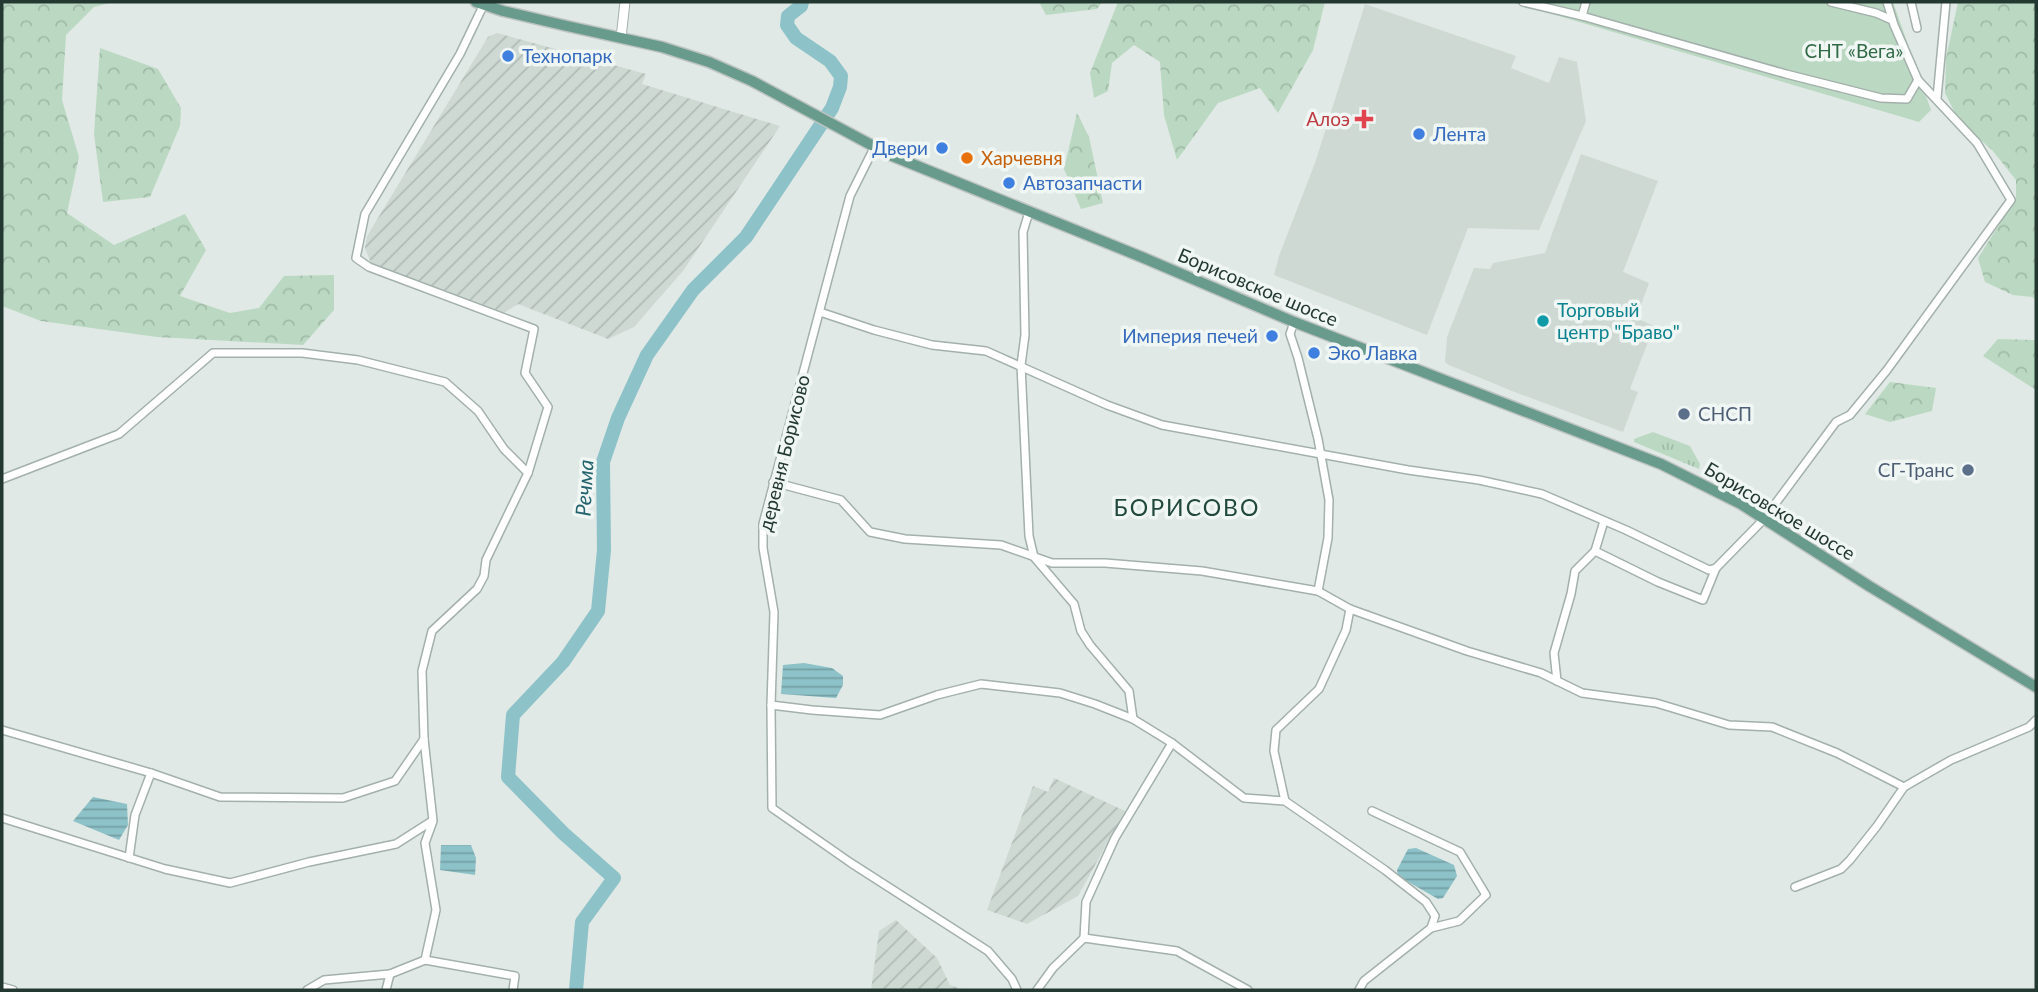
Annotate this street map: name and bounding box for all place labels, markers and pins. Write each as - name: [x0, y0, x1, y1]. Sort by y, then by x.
- place label: Технопарк: [522, 44, 613, 67]
- marker: Технопарк: [500, 48, 516, 64]
- place label: Алоэ: [1306, 107, 1350, 130]
- marker: Алоэ: [1356, 111, 1372, 127]
- place label: Лента: [1432, 122, 1486, 145]
- marker: Лента: [1411, 126, 1427, 142]
- place label: Двери: [872, 136, 928, 159]
- marker: Двери: [934, 140, 950, 156]
- place label: Харчевня: [981, 146, 1063, 169]
- marker: Харчевня: [959, 150, 975, 166]
- place label: Автозапчасти: [1023, 171, 1142, 194]
- marker: Автозапчасти: [1001, 175, 1017, 191]
- place label: Торговый центр "Браво": [1557, 298, 1680, 343]
- marker: Торговый центр "Браво": [1535, 313, 1551, 329]
- place label: Империя печей: [1122, 324, 1258, 347]
- marker: Империя печей: [1264, 328, 1280, 344]
- place label: Эко Лавка: [1328, 341, 1417, 364]
- marker: Эко Лавка: [1306, 345, 1322, 361]
- place label: СНСП: [1698, 402, 1752, 425]
- marker: СНСП: [1676, 406, 1692, 422]
- place label: СГ-Транс: [1878, 458, 1954, 481]
- marker: СГ-Транс: [1960, 462, 1976, 478]

